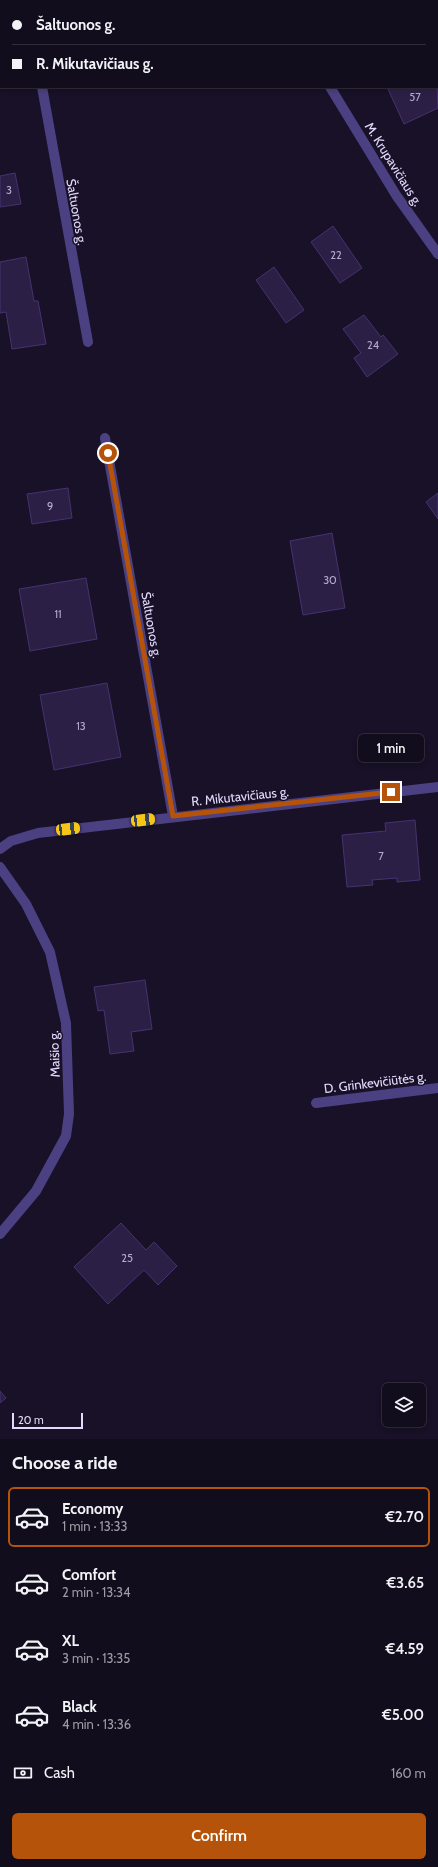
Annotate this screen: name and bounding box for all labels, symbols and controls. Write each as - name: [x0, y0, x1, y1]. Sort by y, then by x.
- text: Šaltuonos g.: [36, 16, 115, 34]
- text: R. Mikutavičiaus g.: [36, 55, 154, 73]
- house number: 57: [409, 90, 421, 104]
- street label: M. Krupavičiaus g.: [362, 119, 426, 209]
- street label: Šaltuonos g.: [63, 177, 92, 247]
- house number: 3: [6, 183, 12, 197]
- house number: 22: [330, 248, 342, 262]
- house number: 24: [367, 338, 380, 352]
- route start: [99, 444, 117, 462]
- house number: 9: [47, 499, 53, 513]
- house number: 30: [323, 573, 337, 587]
- street label: Šaltuonos g.: [138, 590, 167, 660]
- house number: 11: [54, 607, 62, 621]
- house number: 13: [76, 719, 86, 733]
- callout: 1 min: [358, 734, 424, 762]
- text: 1 min: [376, 740, 406, 756]
- street label: R. Mikutavičiaus g.: [190, 783, 290, 809]
- route end: [382, 783, 400, 801]
- car: [130, 813, 156, 827]
- car: [55, 822, 81, 836]
- house number: 7: [378, 849, 384, 863]
- street label: Maišio g.: [45, 1030, 63, 1078]
- street label: D. Grinkevičiūtės g.: [323, 1068, 427, 1096]
- house number: 25: [121, 1251, 133, 1265]
- map controls: [382, 1383, 426, 1427]
- button: layers: [382, 1383, 426, 1427]
- scale bar: [12, 1411, 83, 1430]
- text: 20 m: [18, 1413, 44, 1427]
- text: Choose a ride: [12, 1452, 117, 1474]
- icon: car: [14, 1499, 50, 1535]
- text: Economy: [62, 1500, 123, 1518]
- text: €2.70: [385, 1508, 424, 1526]
- text: 1 min · 13:33: [62, 1518, 128, 1534]
- icon: car: [14, 1565, 50, 1601]
- text: Comfort: [62, 1566, 116, 1584]
- text: €3.65: [386, 1574, 424, 1592]
- text: 2 min · 13:34: [62, 1584, 131, 1600]
- icon: car: [14, 1631, 50, 1667]
- text: XL: [62, 1632, 79, 1650]
- text: €4.59: [386, 1640, 424, 1658]
- text: 3 min · 13:35: [62, 1650, 130, 1666]
- icon: car: [14, 1697, 50, 1733]
- text: Black: [62, 1698, 97, 1716]
- text: €5.00: [382, 1706, 424, 1724]
- text: 4 min · 13:36: [62, 1716, 131, 1732]
- icon: cash: [12, 1762, 34, 1784]
- text: Cash: [44, 1764, 75, 1782]
- text: 160 m: [391, 1765, 426, 1781]
- button: Confirm: [12, 1813, 426, 1859]

